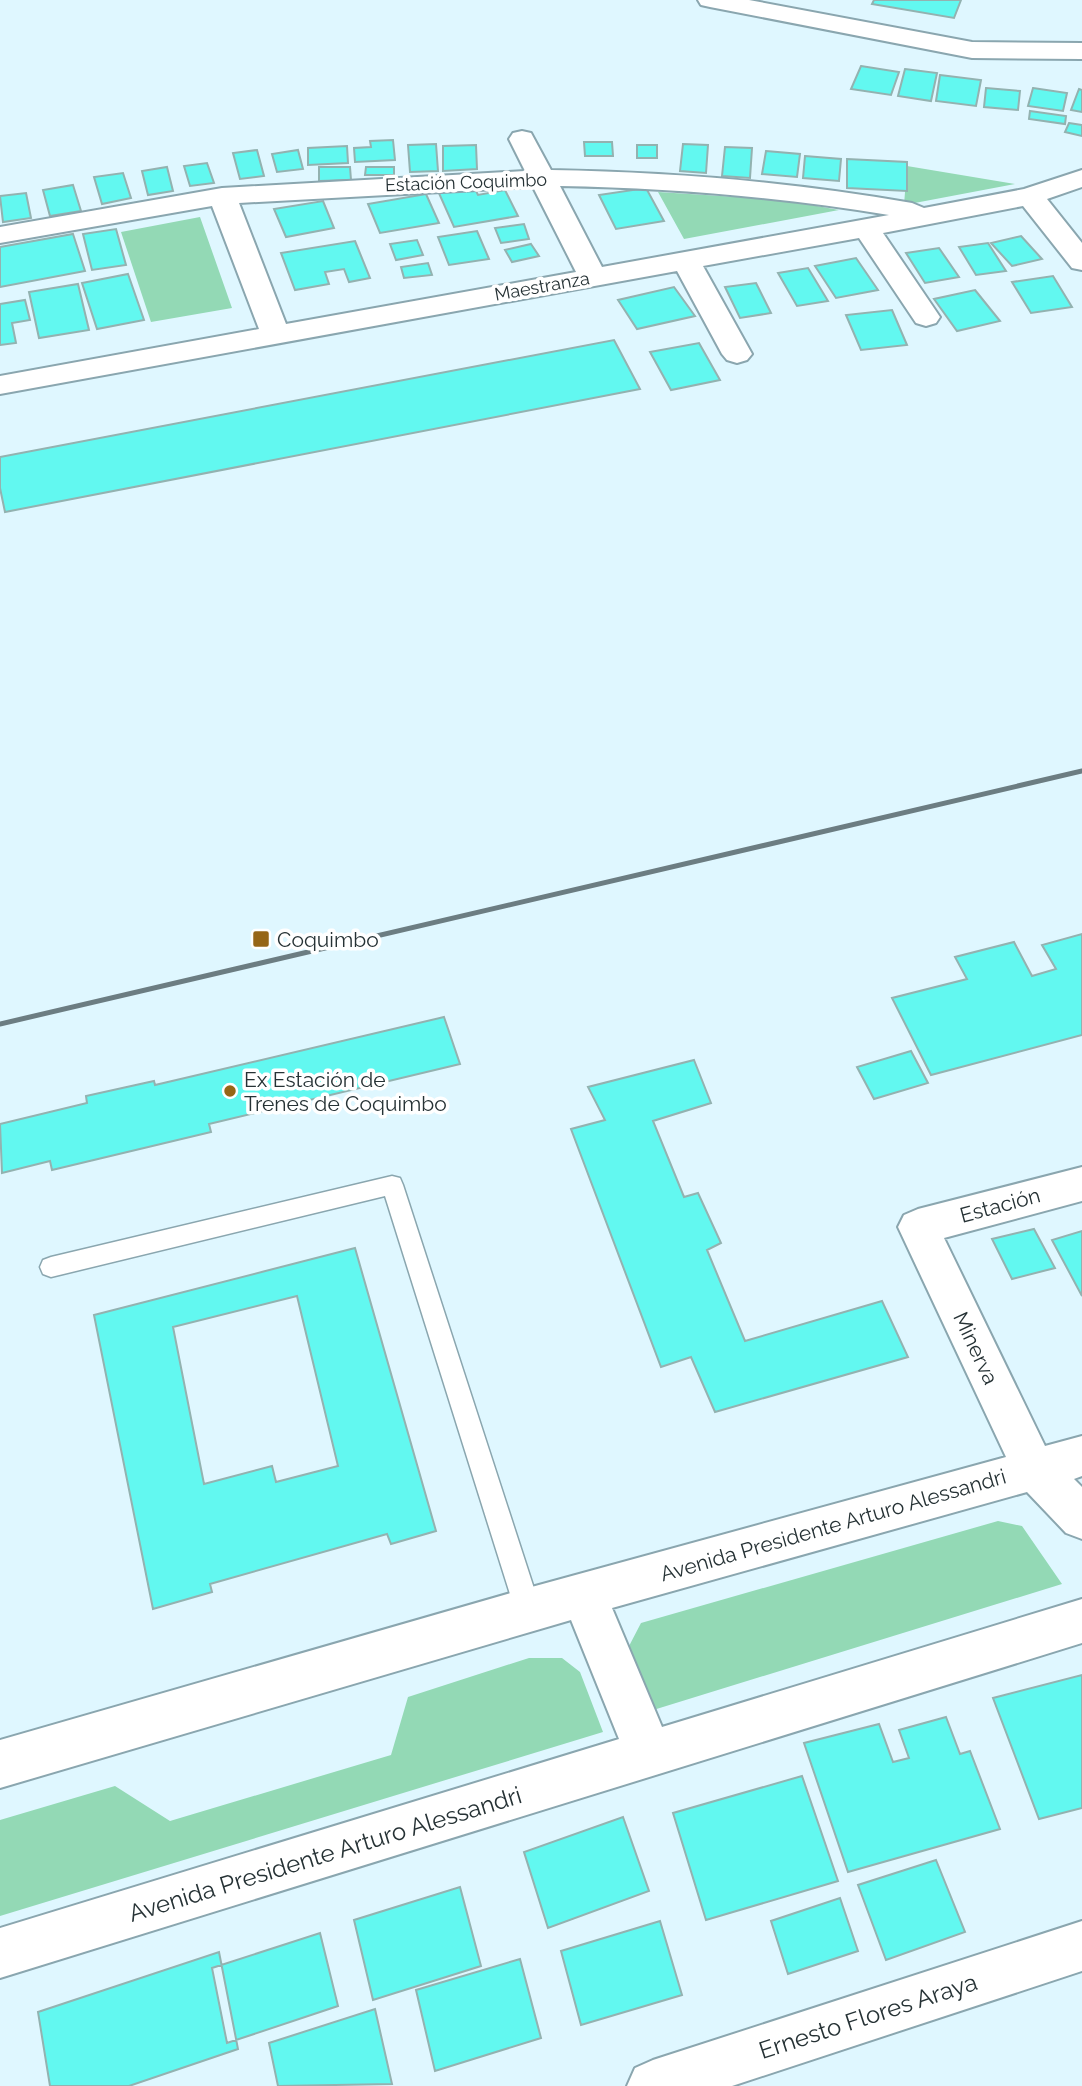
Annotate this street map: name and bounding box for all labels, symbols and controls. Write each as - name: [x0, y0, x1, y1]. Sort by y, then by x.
- street label: Estación Coquimbo: [385, 169, 548, 195]
- street label: Maestranza: [493, 267, 591, 305]
- place label: Coquimbo: [277, 927, 379, 952]
- marker: Coquimbo: [251, 929, 271, 949]
- place label: Ex Estación de Trenes de Coquimbo: [244, 1067, 447, 1116]
- marker: Ex Estación de Trenes de Coquimbo: [222, 1083, 238, 1099]
- street label: Estación: [957, 1182, 1043, 1228]
- street label: Minerva: [948, 1308, 1004, 1388]
- street label: Avenida Presidente Arturo Alessandri: [657, 1464, 1009, 1586]
- street label: Avenida Presidente Arturo Alessandri: [125, 1780, 525, 1928]
- street label: Ernesto Flores Araya: [755, 1967, 981, 2065]

